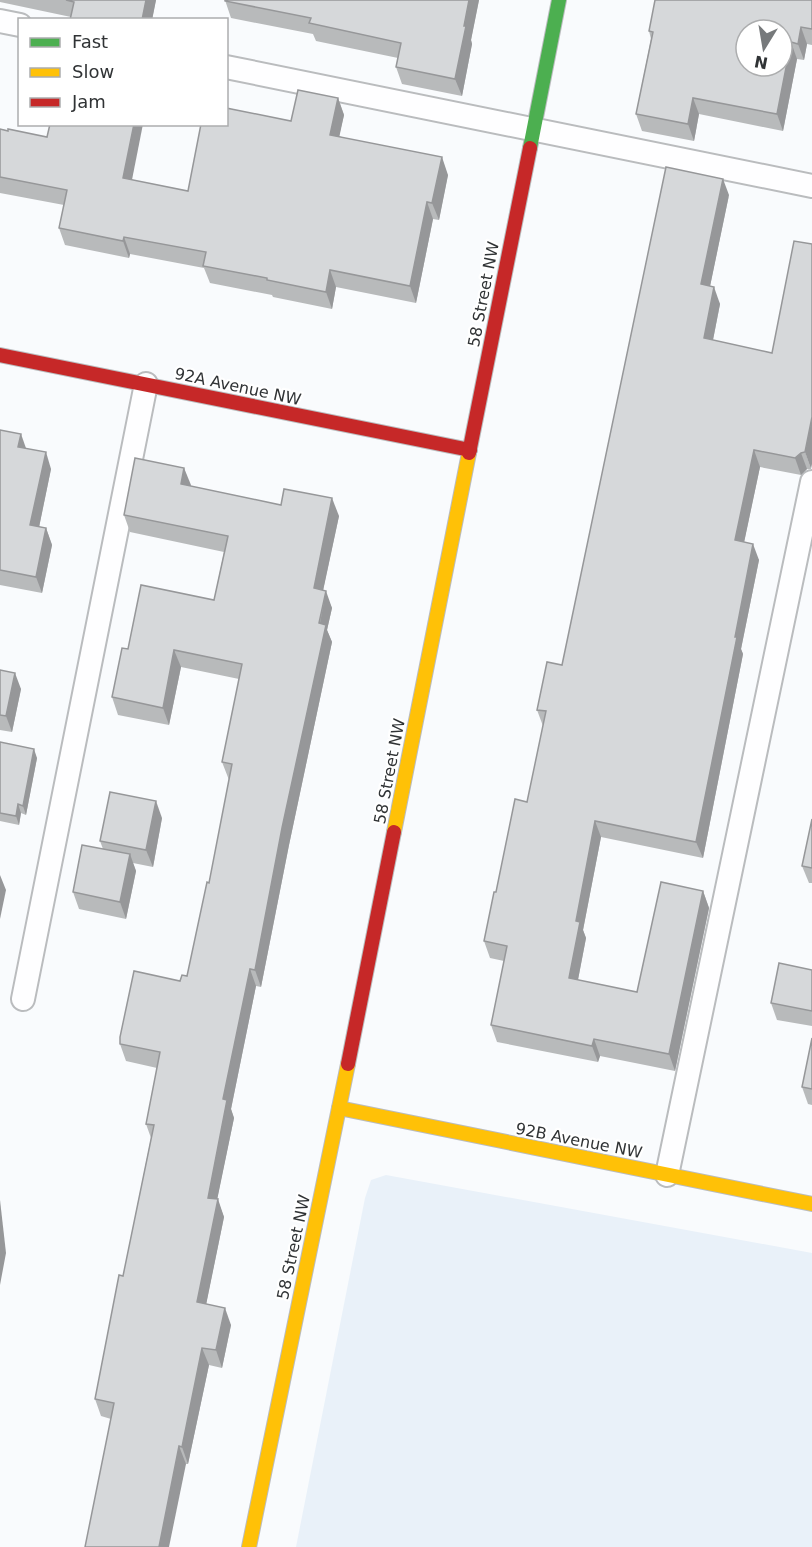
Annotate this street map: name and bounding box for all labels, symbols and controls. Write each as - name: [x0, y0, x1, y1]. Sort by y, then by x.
- legend: [18, 18, 228, 126]
- north arrow: [734, 18, 794, 78]
- text: Fast: [72, 31, 108, 52]
- text: N: [753, 52, 770, 73]
- text: Slow: [72, 61, 114, 82]
- text: Jam: [71, 91, 106, 112]
- street label: 58 Street NW: [464, 240, 503, 348]
- street label: 92A Avenue NW: [173, 364, 303, 409]
- street label: 58 Street NW: [370, 717, 409, 825]
- street label: 92B Avenue NW: [514, 1119, 644, 1162]
- street label: 58 Street NW: [273, 1193, 314, 1301]

